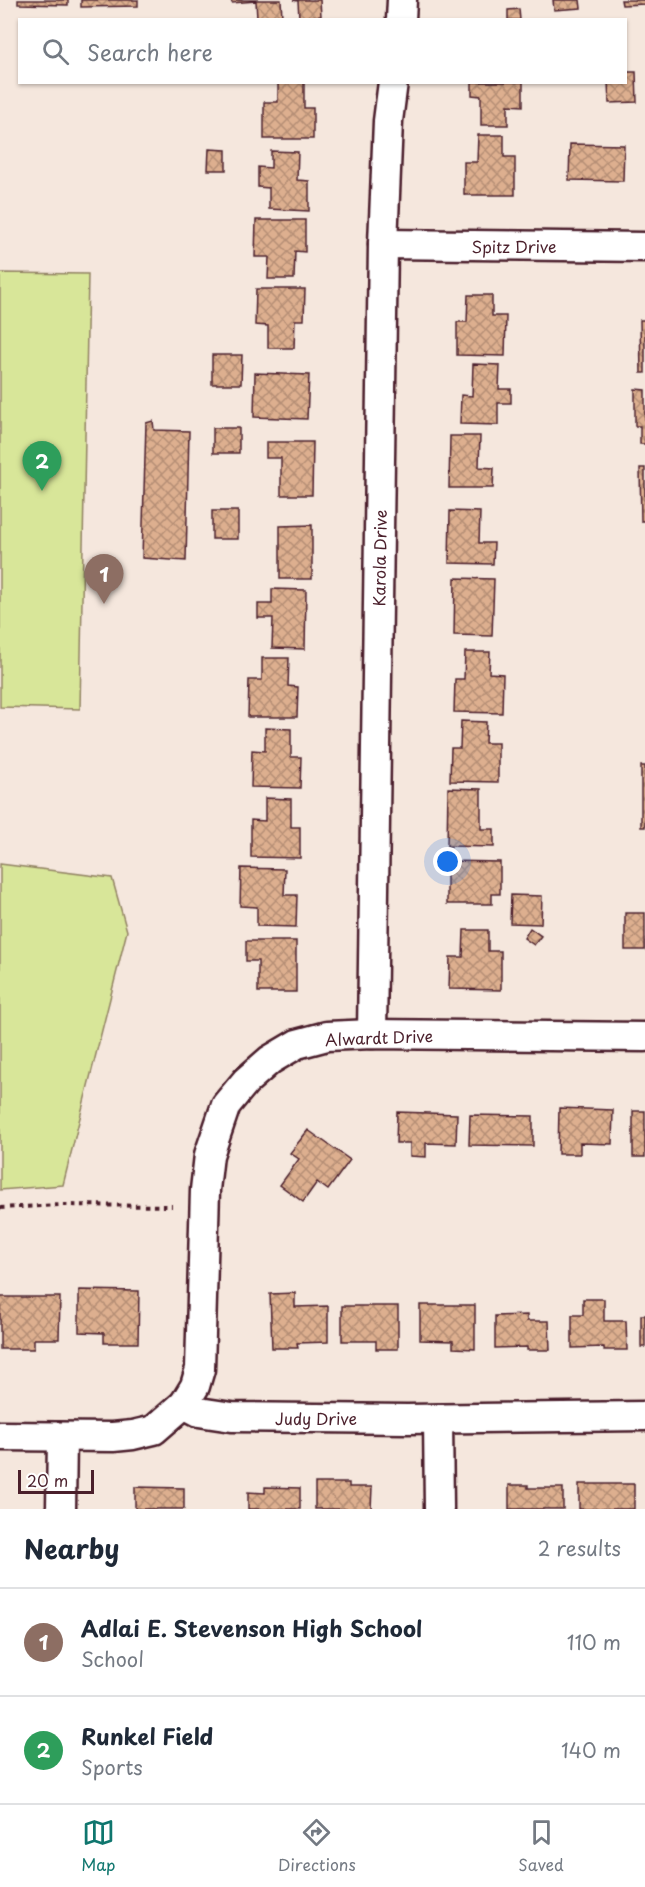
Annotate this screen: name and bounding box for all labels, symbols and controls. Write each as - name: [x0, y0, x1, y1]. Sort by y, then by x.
- search box: [18, 18, 627, 84]
- icon: search: [39, 35, 72, 68]
- text: Search here: [87, 35, 213, 68]
- street label: Spitz Drive: [472, 234, 556, 258]
- pin: 2: [22, 442, 62, 491]
- street label: Karola Drive: [366, 509, 392, 607]
- pin: 1: [84, 554, 124, 604]
- your location: [433, 847, 462, 876]
- street label: Alwardt Drive: [325, 1023, 433, 1051]
- street label: Judy Drive: [275, 1406, 357, 1430]
- scale bar: [18, 1467, 94, 1494]
- text: 20 m: [27, 1468, 68, 1492]
- text: Nearby: [24, 1529, 119, 1568]
- text: 2 results: [538, 1533, 621, 1563]
- text: Adlai E. Stevenson High School: [81, 1611, 422, 1644]
- text: 1: [39, 1627, 48, 1657]
- text: 110 m: [567, 1627, 621, 1657]
- text: School: [81, 1644, 144, 1674]
- text: Runkel Field: [81, 1719, 213, 1752]
- text: 2: [36, 1735, 51, 1765]
- text: 140 m: [561, 1735, 621, 1765]
- text: Sports: [81, 1752, 143, 1782]
- tab: Map: [81, 1816, 115, 1876]
- tab: Directions: [278, 1816, 356, 1876]
- tab: Saved: [518, 1816, 564, 1876]

